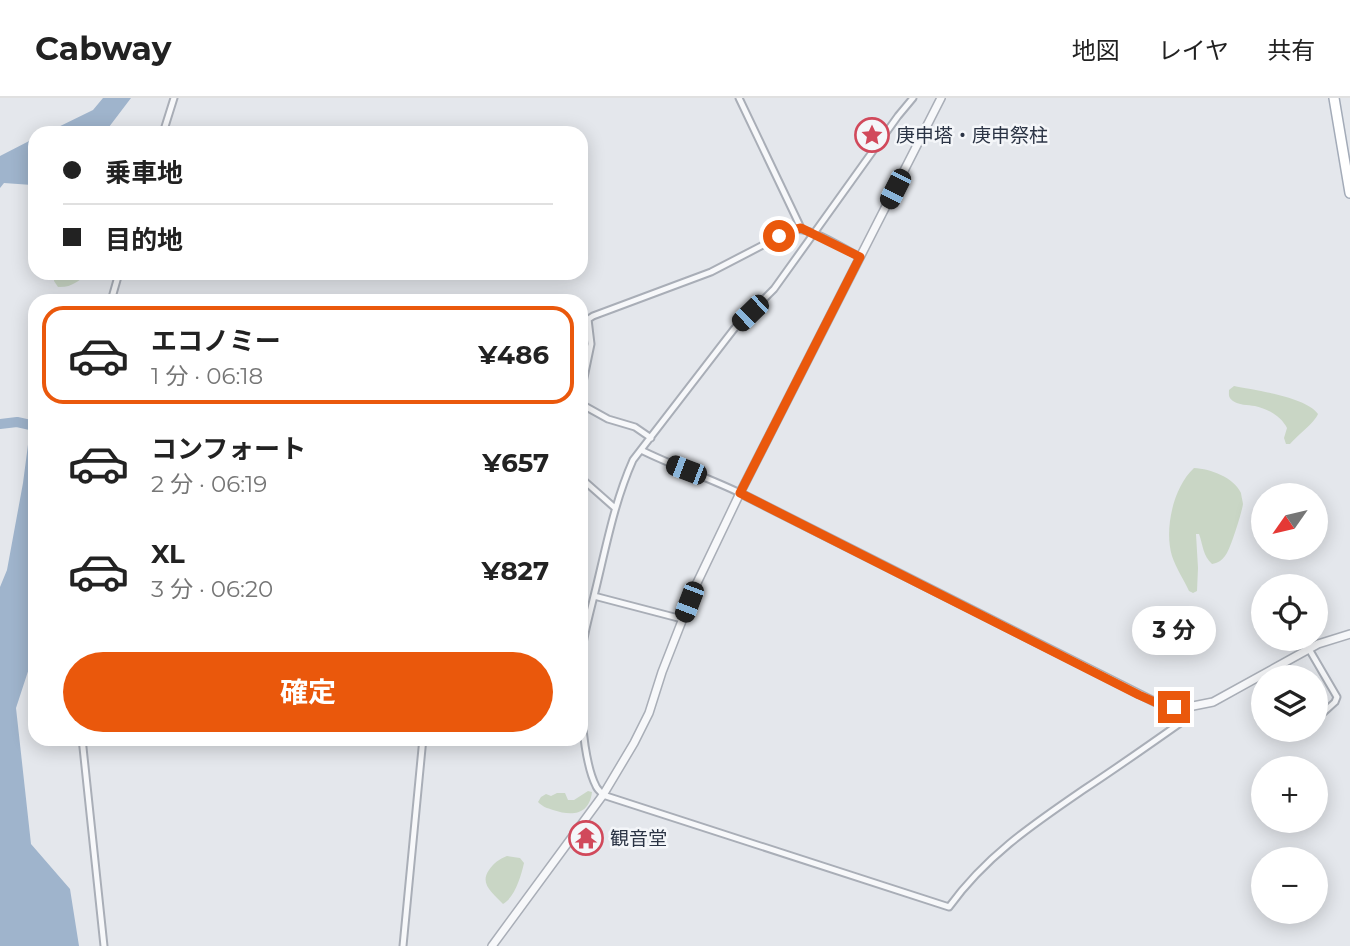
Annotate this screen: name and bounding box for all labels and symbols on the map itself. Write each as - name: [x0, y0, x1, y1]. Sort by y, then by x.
- place icon: 庚申塔・庚申祭柱: [853, 116, 891, 154]
- place label: 庚申塔・庚申祭柱: [896, 124, 1048, 147]
- car: [877, 166, 914, 212]
- route start: [763, 220, 795, 252]
- car: [728, 291, 773, 335]
- car: [663, 453, 710, 487]
- north arrow: [1251, 483, 1328, 560]
- car: [672, 579, 707, 625]
- callout: 3 分: [1132, 606, 1216, 654]
- route end: [1158, 691, 1190, 723]
- temple icon: 観音堂: [567, 819, 605, 857]
- place label: 観音堂: [610, 827, 667, 850]

